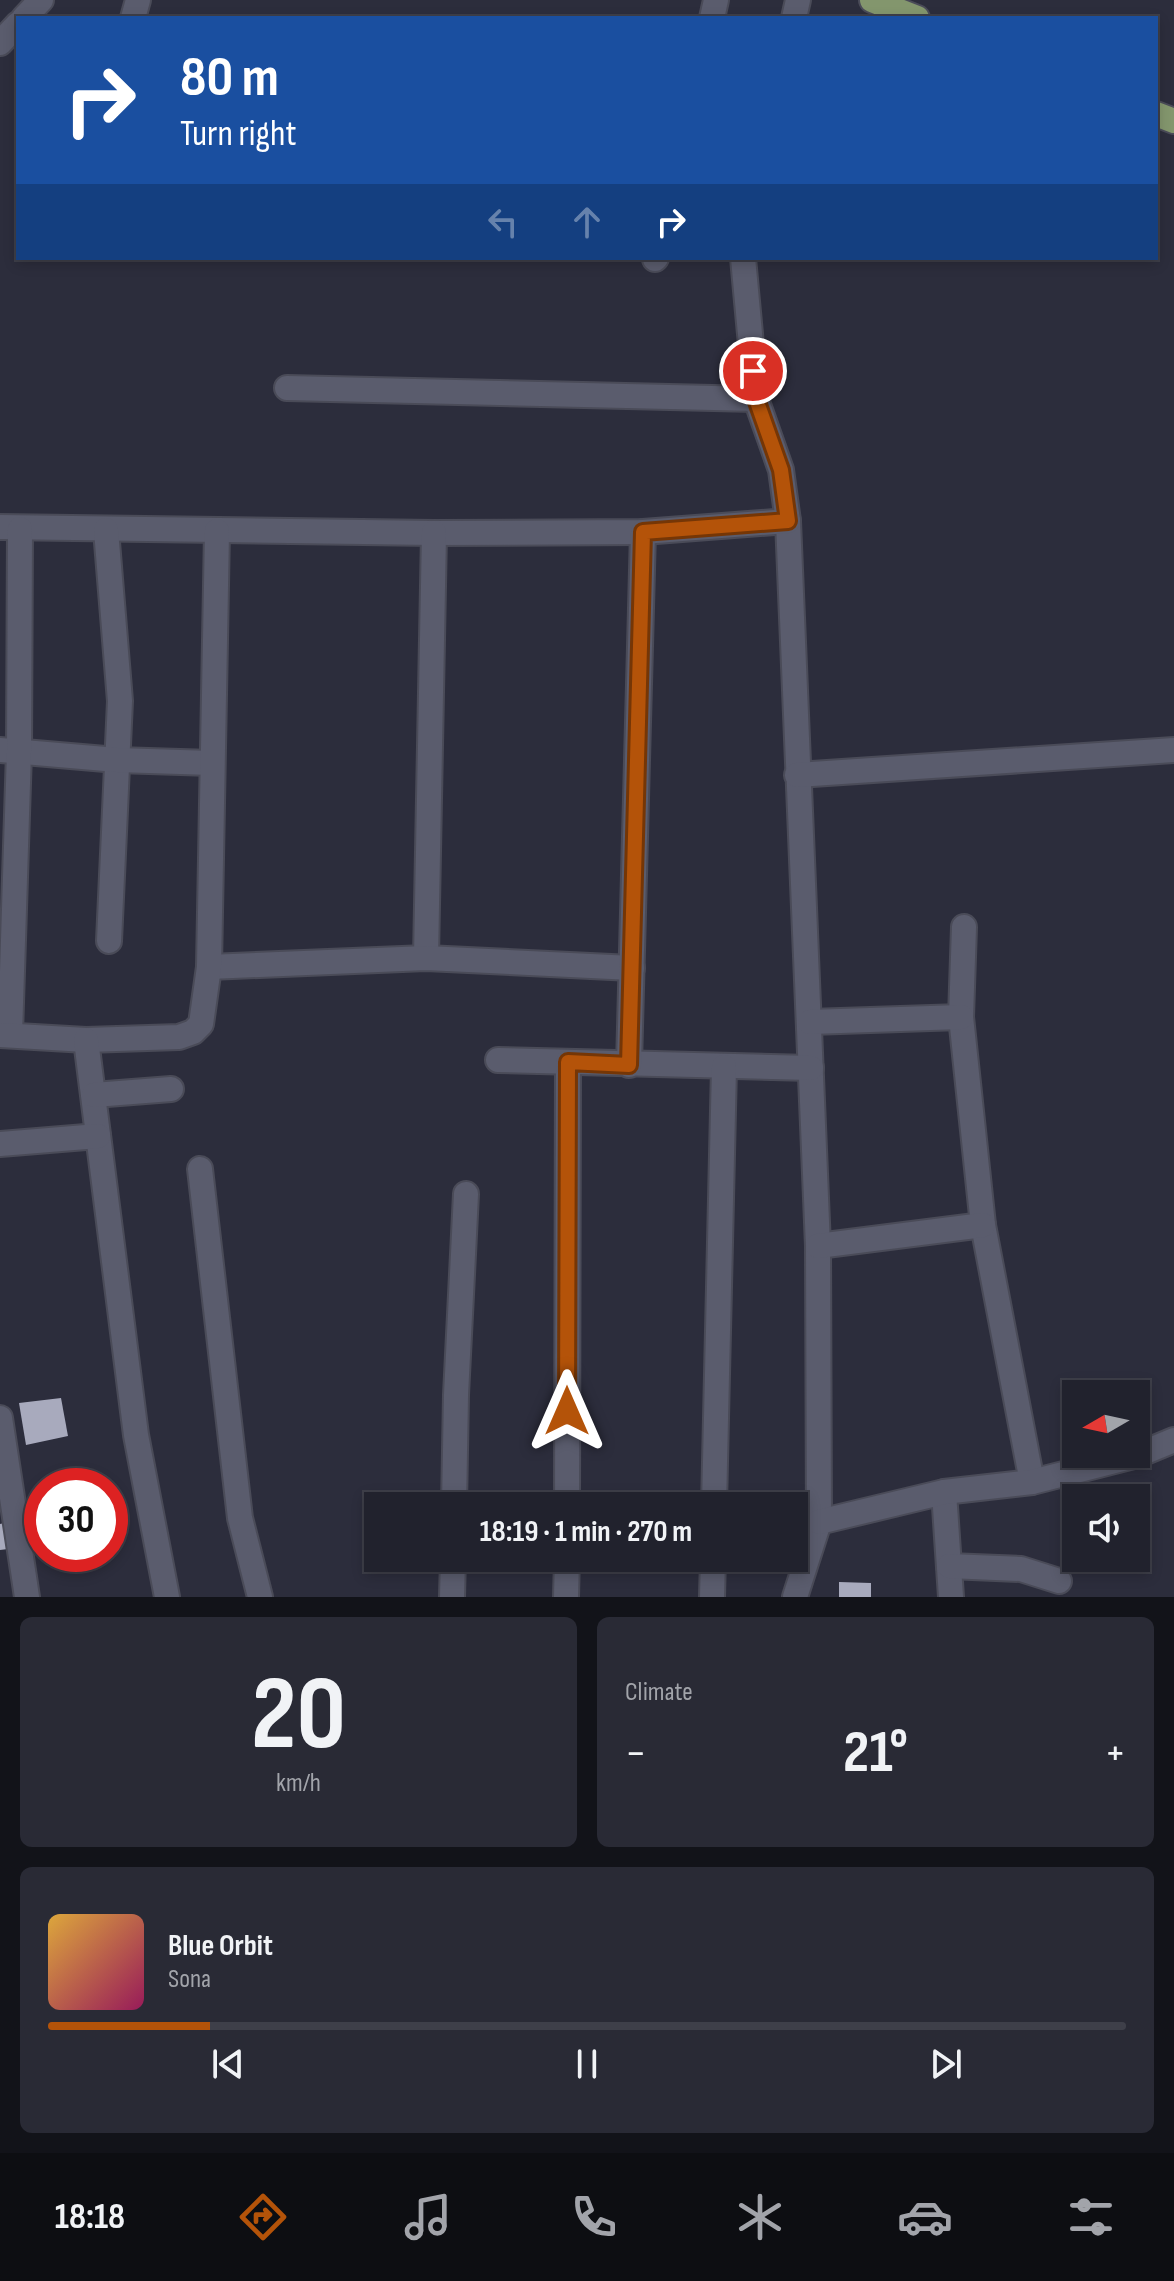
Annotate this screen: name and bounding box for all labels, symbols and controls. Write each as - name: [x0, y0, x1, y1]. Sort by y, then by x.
- text: 80 m: [180, 45, 279, 112]
- icon: right: [48, 48, 152, 152]
- text: Turn right: [180, 113, 297, 156]
- icon: left: [481, 200, 525, 244]
- icon: ahead: [565, 200, 609, 244]
- icon: right: [649, 200, 693, 244]
- pin: [719, 337, 787, 405]
- icon: arrive: [731, 349, 775, 393]
- position arrow: [525, 1369, 609, 1453]
- north arrow: [1062, 1380, 1150, 1468]
- map controls: [1062, 1380, 1150, 1572]
- speed limit sign: 30: [24, 1468, 128, 1572]
- button: sound: [1062, 1484, 1150, 1572]
- text: 18:19 · 1 min · 270 m: [480, 1514, 692, 1550]
- text: 20: [251, 1653, 346, 1778]
- text: Climate: [625, 1677, 693, 1708]
- text: 21°: [843, 1717, 908, 1789]
- text: −: [625, 1727, 647, 1780]
- text: +: [1104, 1727, 1126, 1780]
- text: km/h: [276, 1768, 321, 1799]
- text: Blue Orbit: [168, 1928, 273, 1964]
- text: Sona: [168, 1964, 211, 1995]
- icon: previous: [206, 2042, 250, 2086]
- icon: pause: [565, 2042, 609, 2086]
- icon: next: [924, 2042, 968, 2086]
- icon: directions: [235, 2189, 291, 2245]
- icon: music: [400, 2189, 456, 2245]
- icon: phone: [566, 2189, 622, 2245]
- icon: climate: [732, 2189, 788, 2245]
- icon: car: [897, 2189, 953, 2245]
- icon: filters: [1063, 2189, 1119, 2245]
- text: 18:18: [55, 2196, 125, 2239]

